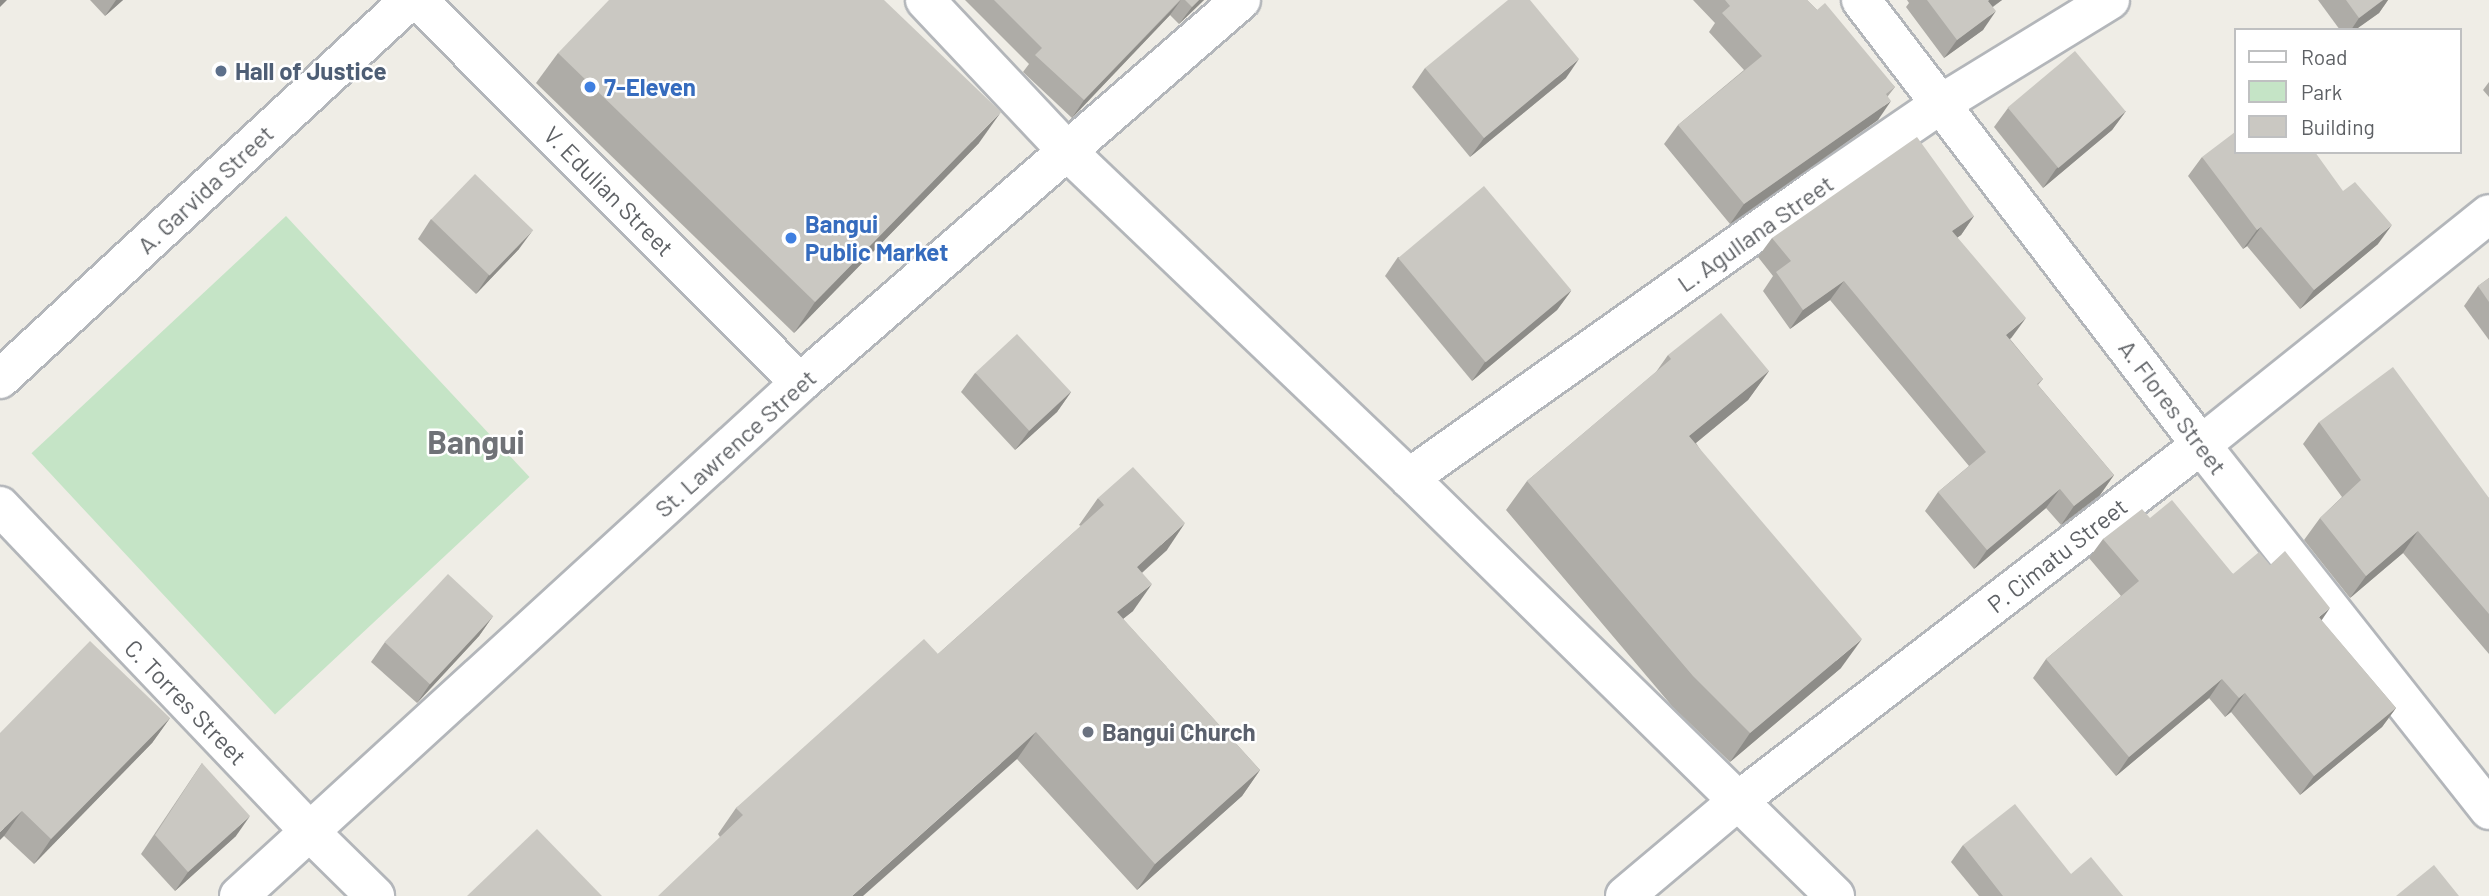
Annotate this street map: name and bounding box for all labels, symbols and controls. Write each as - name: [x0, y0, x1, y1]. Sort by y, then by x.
- legend: [2234, 28, 2461, 154]
- text: Road: [2301, 44, 2347, 69]
- place label: Hall of Justice: [235, 57, 387, 85]
- marker: Hall of Justice: [213, 63, 229, 79]
- place label: 7-Eleven: [604, 73, 696, 101]
- marker: 7-Eleven: [582, 79, 598, 95]
- text: Park: [2301, 79, 2342, 104]
- text: Building: [2301, 114, 2375, 139]
- street label: A. Garvida Street: [131, 119, 279, 259]
- street label: V. Edulian Street: [538, 120, 680, 262]
- street label: L. Agullana Street: [1672, 169, 1838, 297]
- place label: Bangui Public Market: [805, 210, 948, 266]
- marker: Bangui Public Market: [783, 230, 799, 246]
- street label: A. Flores Street: [2113, 334, 2233, 480]
- street label: St. Lawrence Street: [648, 363, 822, 523]
- district label: Bangui: [427, 422, 525, 460]
- street label: P. Cimatu Street: [1981, 491, 2133, 619]
- street label: C. Torres Street: [119, 633, 253, 771]
- place label: Bangui Church: [1102, 718, 1256, 746]
- marker: Bangui Church: [1080, 724, 1096, 740]

